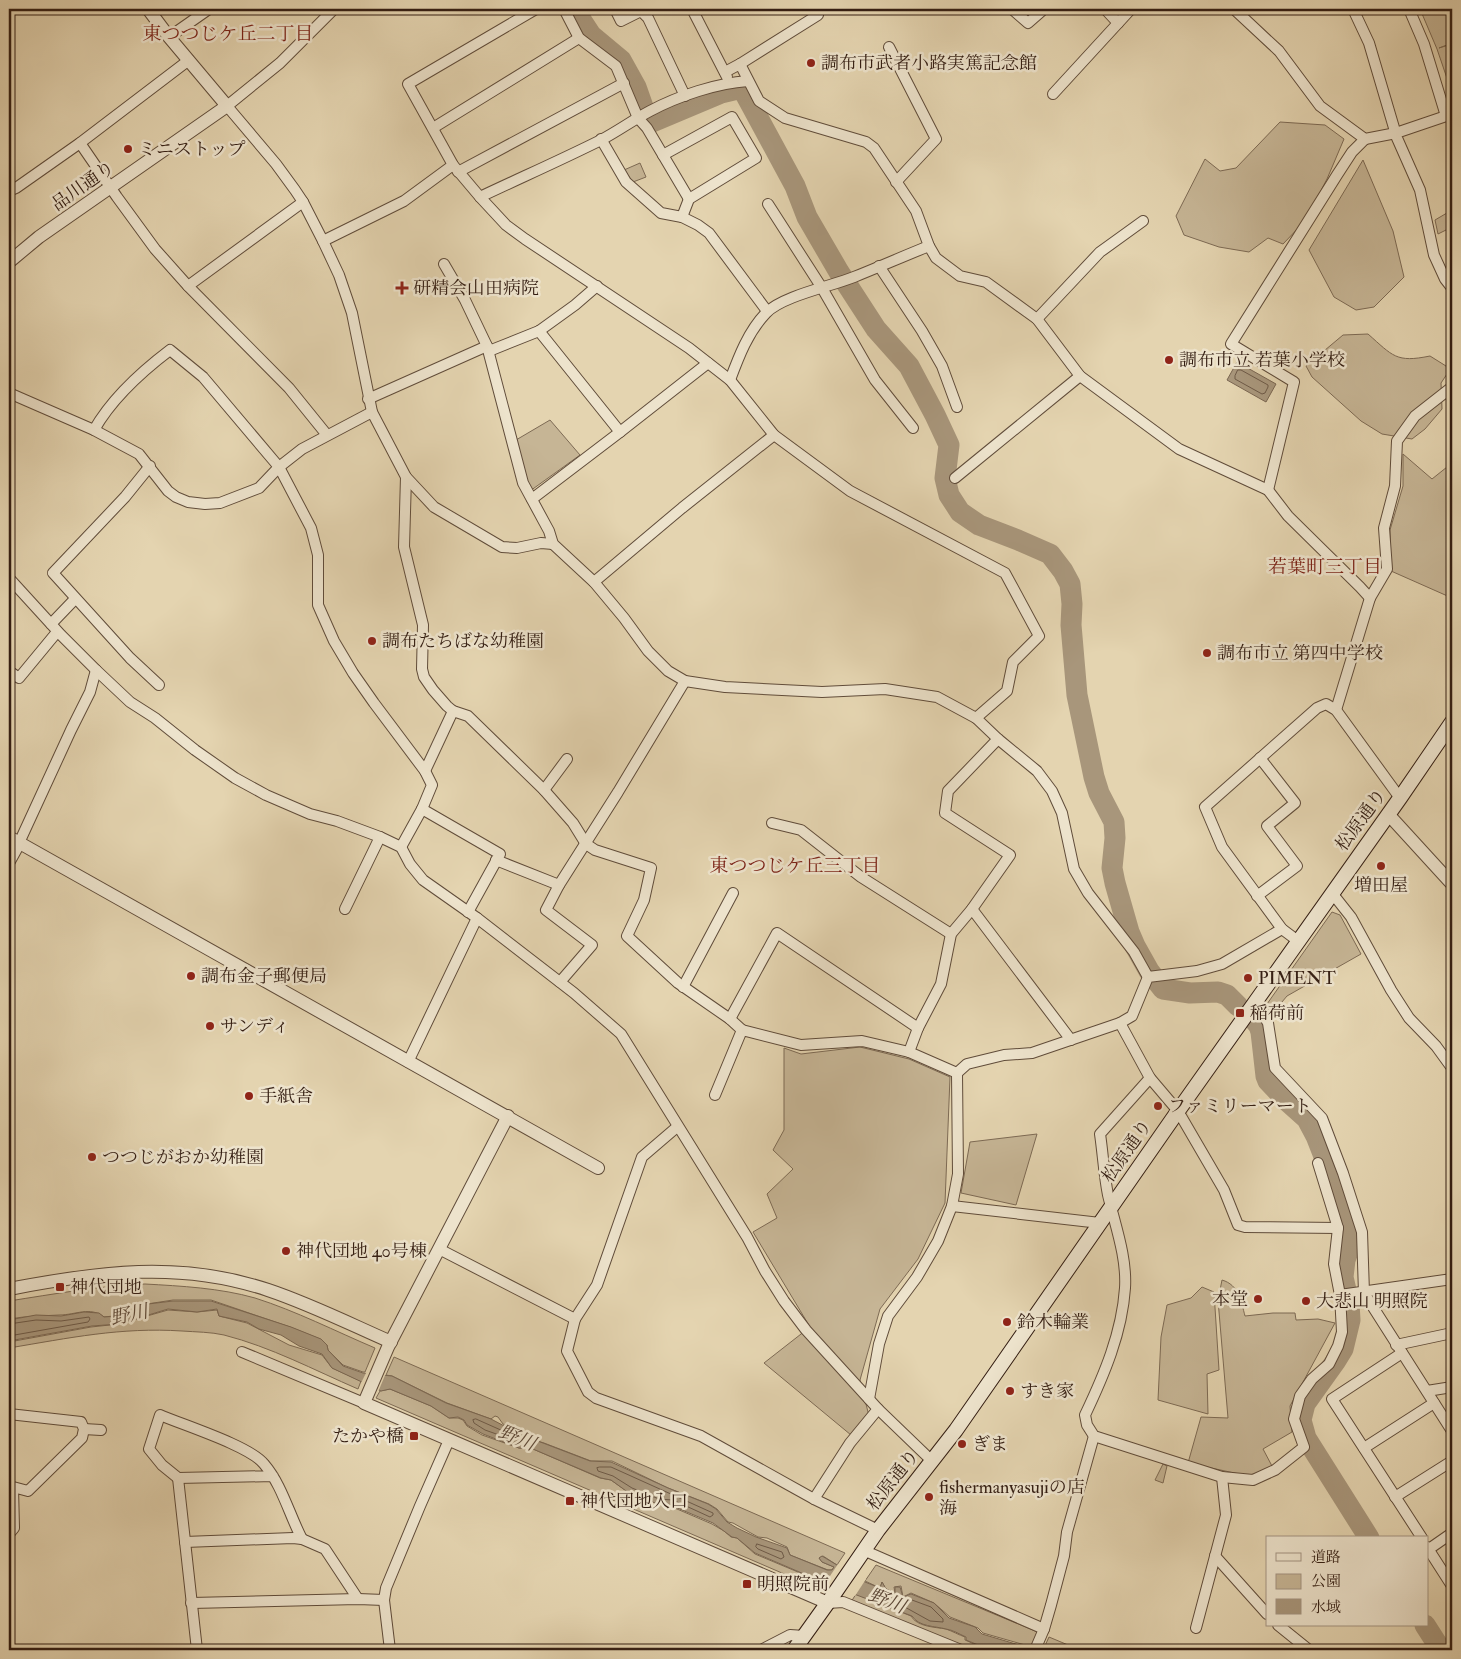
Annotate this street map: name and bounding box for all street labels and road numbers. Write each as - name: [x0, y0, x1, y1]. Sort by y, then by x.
- street label: 品川通り: [47, 156, 119, 216]
- street label: 松原通り: [1331, 784, 1391, 856]
- street label: 松原通り: [1097, 1115, 1157, 1187]
- street label: 松原通り: [862, 1445, 924, 1515]

